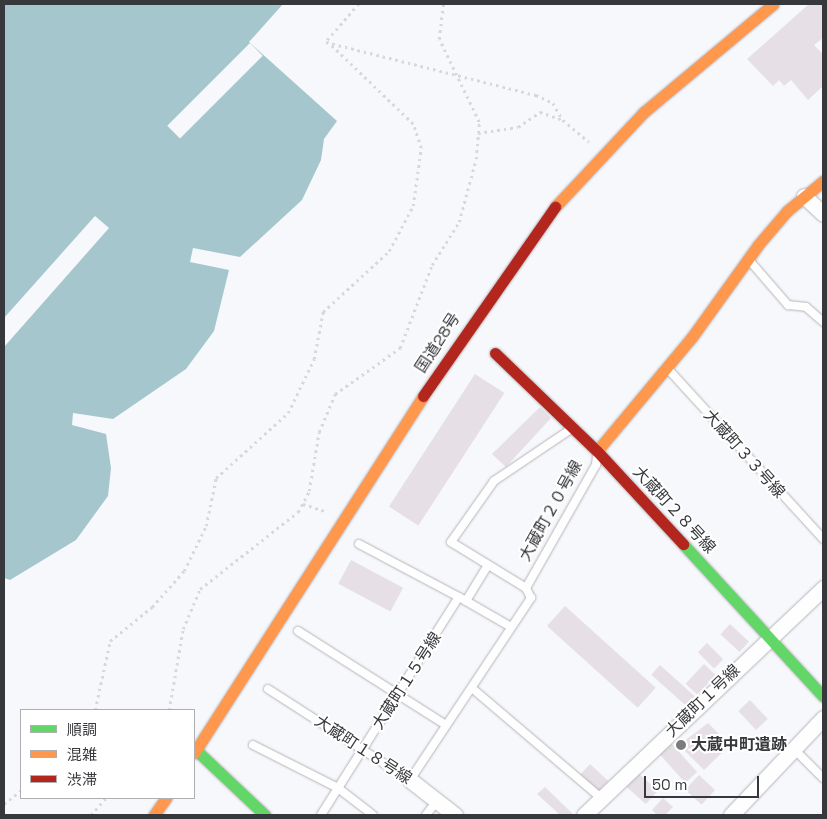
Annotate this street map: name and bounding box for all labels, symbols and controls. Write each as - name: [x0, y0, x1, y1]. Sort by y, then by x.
- street label: 国道28号: [412, 309, 464, 377]
- street label: 大蔵町３３号線: [699, 406, 789, 502]
- street label: 大蔵町２０号線: [515, 457, 587, 565]
- street label: 大蔵町２８号線: [629, 462, 719, 558]
- street label: 大蔵町１５号線: [368, 629, 446, 733]
- street label: 大蔵町１号線: [662, 661, 744, 741]
- legend: [20, 709, 195, 799]
- street label: 大蔵町１８号線: [311, 711, 415, 789]
- text: 順調: [67, 720, 97, 739]
- place label: 大蔵中町遺跡: [691, 735, 787, 755]
- marker: 大蔵中町遺跡: [675, 739, 687, 751]
- text: 混雑: [67, 745, 97, 764]
- scale bar: [647, 766, 762, 798]
- text: 渋滞: [67, 770, 97, 789]
- text: 50 m: [652, 775, 687, 794]

